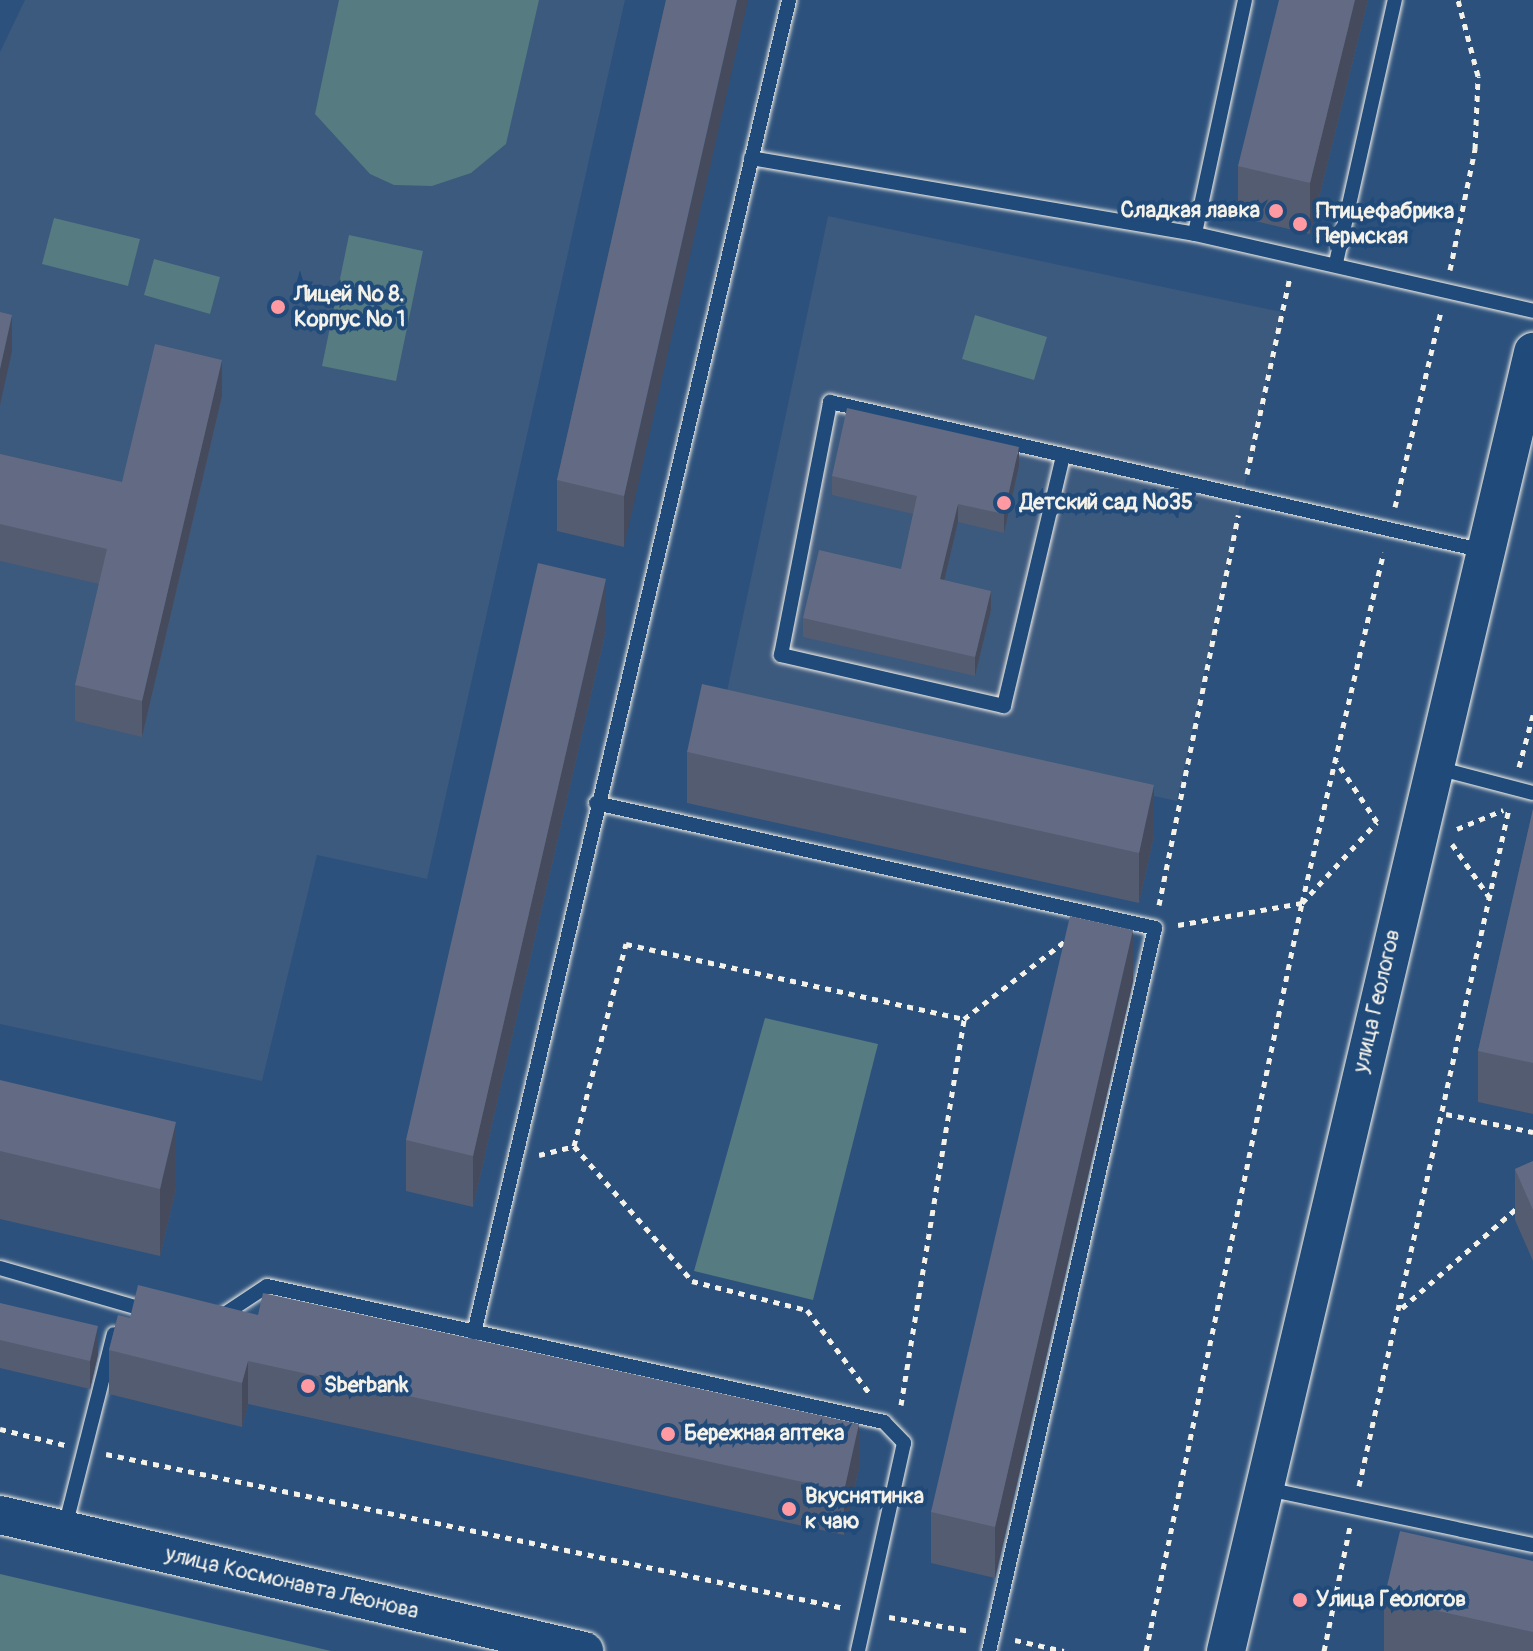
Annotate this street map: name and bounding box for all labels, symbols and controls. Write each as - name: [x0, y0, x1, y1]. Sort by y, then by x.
- place label: Сладкая лавка: [1121, 198, 1260, 224]
- place label: Птицефабрика Пермская: [1316, 198, 1454, 250]
- marker: Сладкая лавка: [1267, 202, 1285, 220]
- marker: Птицефабрика Пермская: [1291, 215, 1309, 233]
- place label: Лицей № 8. Корпус № 1: [294, 281, 405, 332]
- marker: Лицей № 8. Корпус № 1: [269, 298, 287, 316]
- place label: Детский сад №35: [1020, 490, 1193, 516]
- marker: Детский сад №35: [995, 494, 1013, 512]
- street label: улица Геологов: [1348, 927, 1406, 1075]
- place label: Sberbank: [324, 1373, 408, 1399]
- marker: Sberbank: [299, 1377, 317, 1395]
- place label: Бережная аптека: [684, 1421, 845, 1447]
- marker: Бережная аптека: [659, 1425, 677, 1443]
- place label: Вкуснятинка к чаю: [805, 1483, 924, 1534]
- marker: Вкуснятинка к чаю: [780, 1500, 798, 1518]
- street label: улица Космонавта Леонова: [163, 1541, 421, 1625]
- place label: Улица Геологов: [1316, 1587, 1466, 1613]
- marker: Улица Геологов: [1291, 1591, 1309, 1609]

